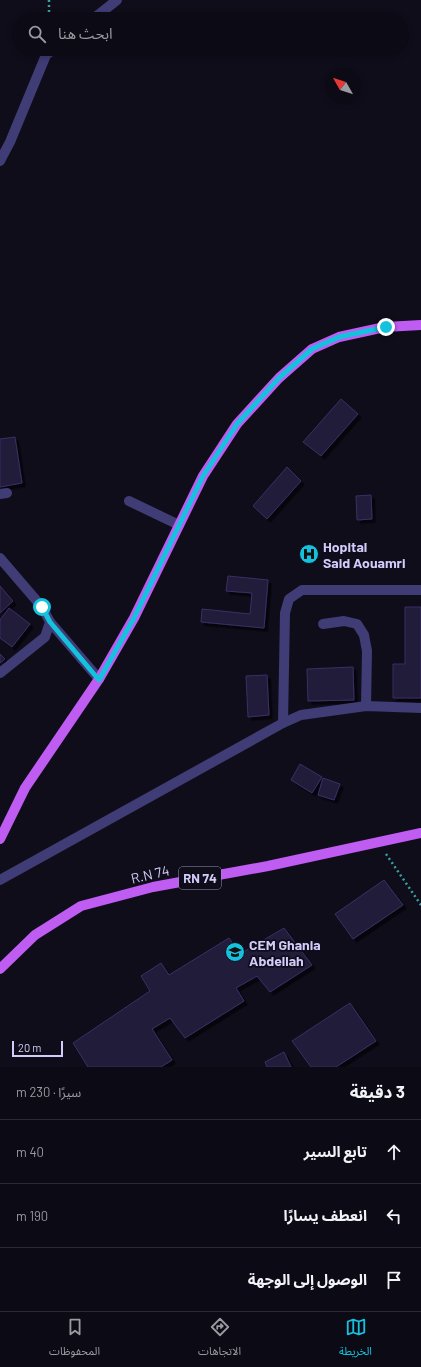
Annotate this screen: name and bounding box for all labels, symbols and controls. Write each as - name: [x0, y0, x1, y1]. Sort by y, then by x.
- search box: [12, 12, 409, 56]
- icon: search: [26, 23, 48, 45]
- text: ابحث هنا: [58, 24, 113, 42]
- north arrow: [325, 68, 361, 104]
- route end: [377, 318, 395, 336]
- place label: Hopital Said Aouamri: [323, 538, 406, 571]
- hospital icon: Hopital Said Aouamri: [298, 543, 320, 565]
- route start: [33, 598, 51, 616]
- street label: R.N 74: [129, 861, 171, 887]
- road number: RN 74: [179, 867, 221, 889]
- place label: CEM Ghania Abdellah: [249, 936, 321, 969]
- school or university icon: CEM Ghania Abdellah: [224, 941, 246, 963]
- scale bar: [12, 1039, 63, 1058]
- text: 20 m: [18, 1041, 41, 1054]
- text: 3 دقيقة: [350, 1081, 405, 1101]
- text: سيرًا · 230 m: [16, 1084, 81, 1100]
- icon: ahead: [383, 1141, 405, 1163]
- text: تابع السير: [304, 1142, 367, 1160]
- text: 40 m: [16, 1144, 44, 1160]
- icon: left: [383, 1205, 405, 1227]
- text: انعطف يسارًا: [283, 1206, 367, 1224]
- text: 190 m: [16, 1208, 48, 1224]
- icon: arrive: [383, 1269, 405, 1291]
- text: الوصول إلى الوجهة: [248, 1270, 367, 1288]
- tab: المحفوظات: [49, 1316, 100, 1363]
- tab: الاتجاهات: [198, 1316, 241, 1363]
- tab: الخريطة: [339, 1316, 372, 1363]

